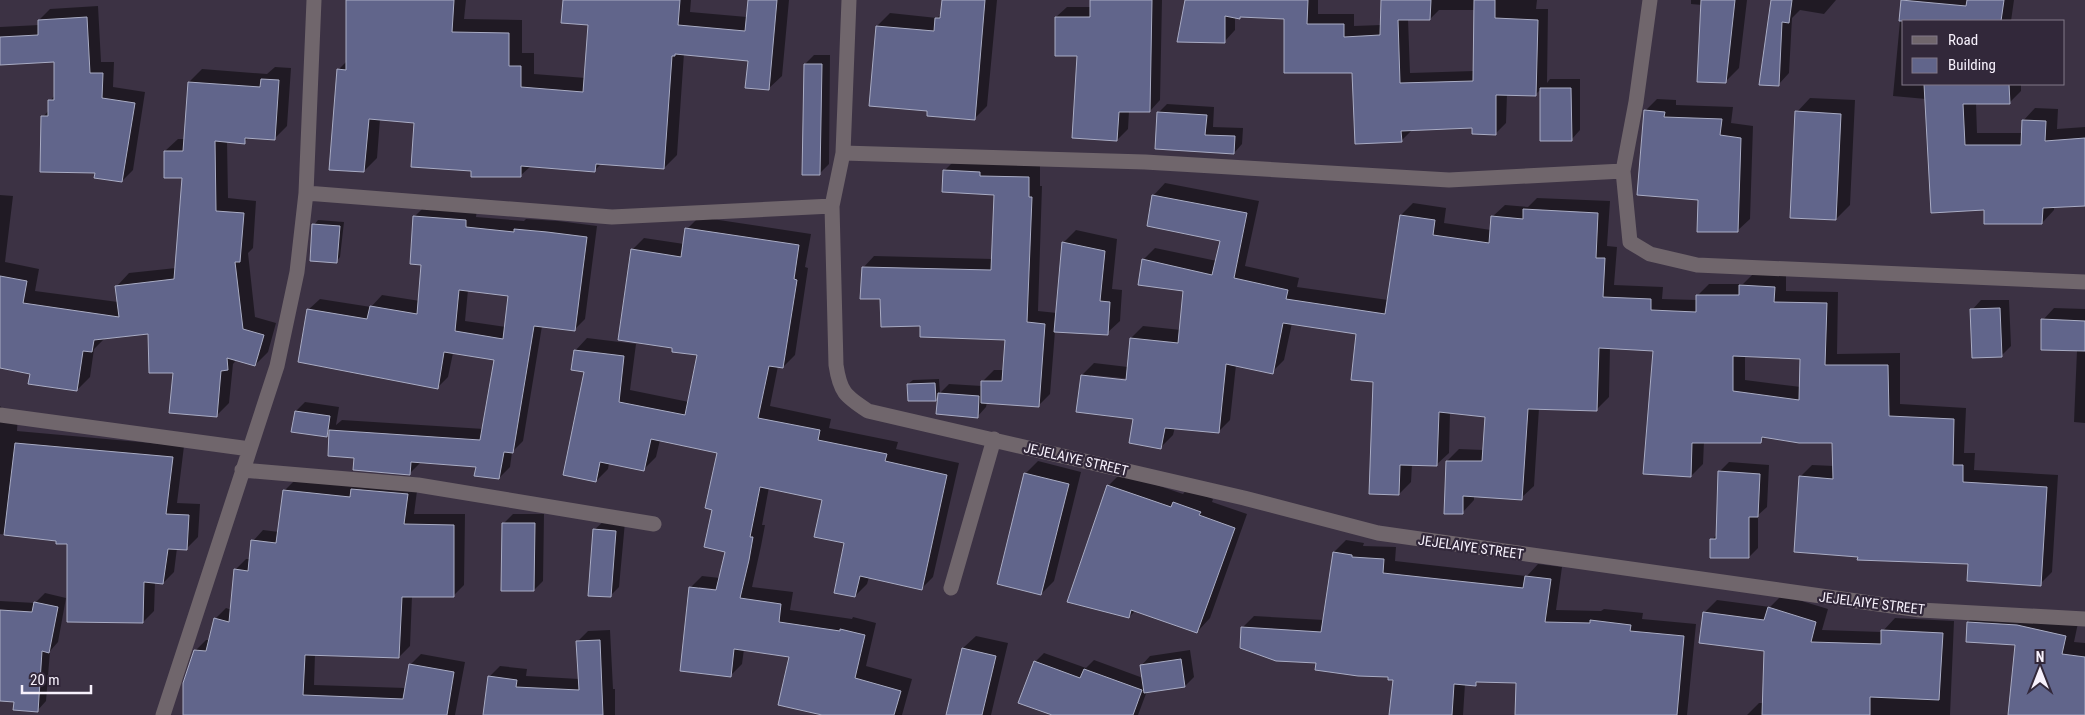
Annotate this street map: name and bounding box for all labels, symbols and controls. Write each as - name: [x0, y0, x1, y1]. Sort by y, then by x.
- legend: [1902, 20, 2065, 85]
- text: Road: [1948, 31, 1978, 49]
- text: Building: [1948, 56, 1996, 74]
- street label: JEJELAIYE STREET: [1022, 439, 1130, 479]
- street label: JEJELAIYE STREET: [1417, 532, 1525, 562]
- street label: JEJELAIYE STREET: [1818, 589, 1926, 617]
- north arrow: [2015, 645, 2065, 695]
- text: N: [2036, 649, 2044, 665]
- scale bar: [22, 662, 91, 694]
- text: 20 m: [30, 671, 60, 689]

